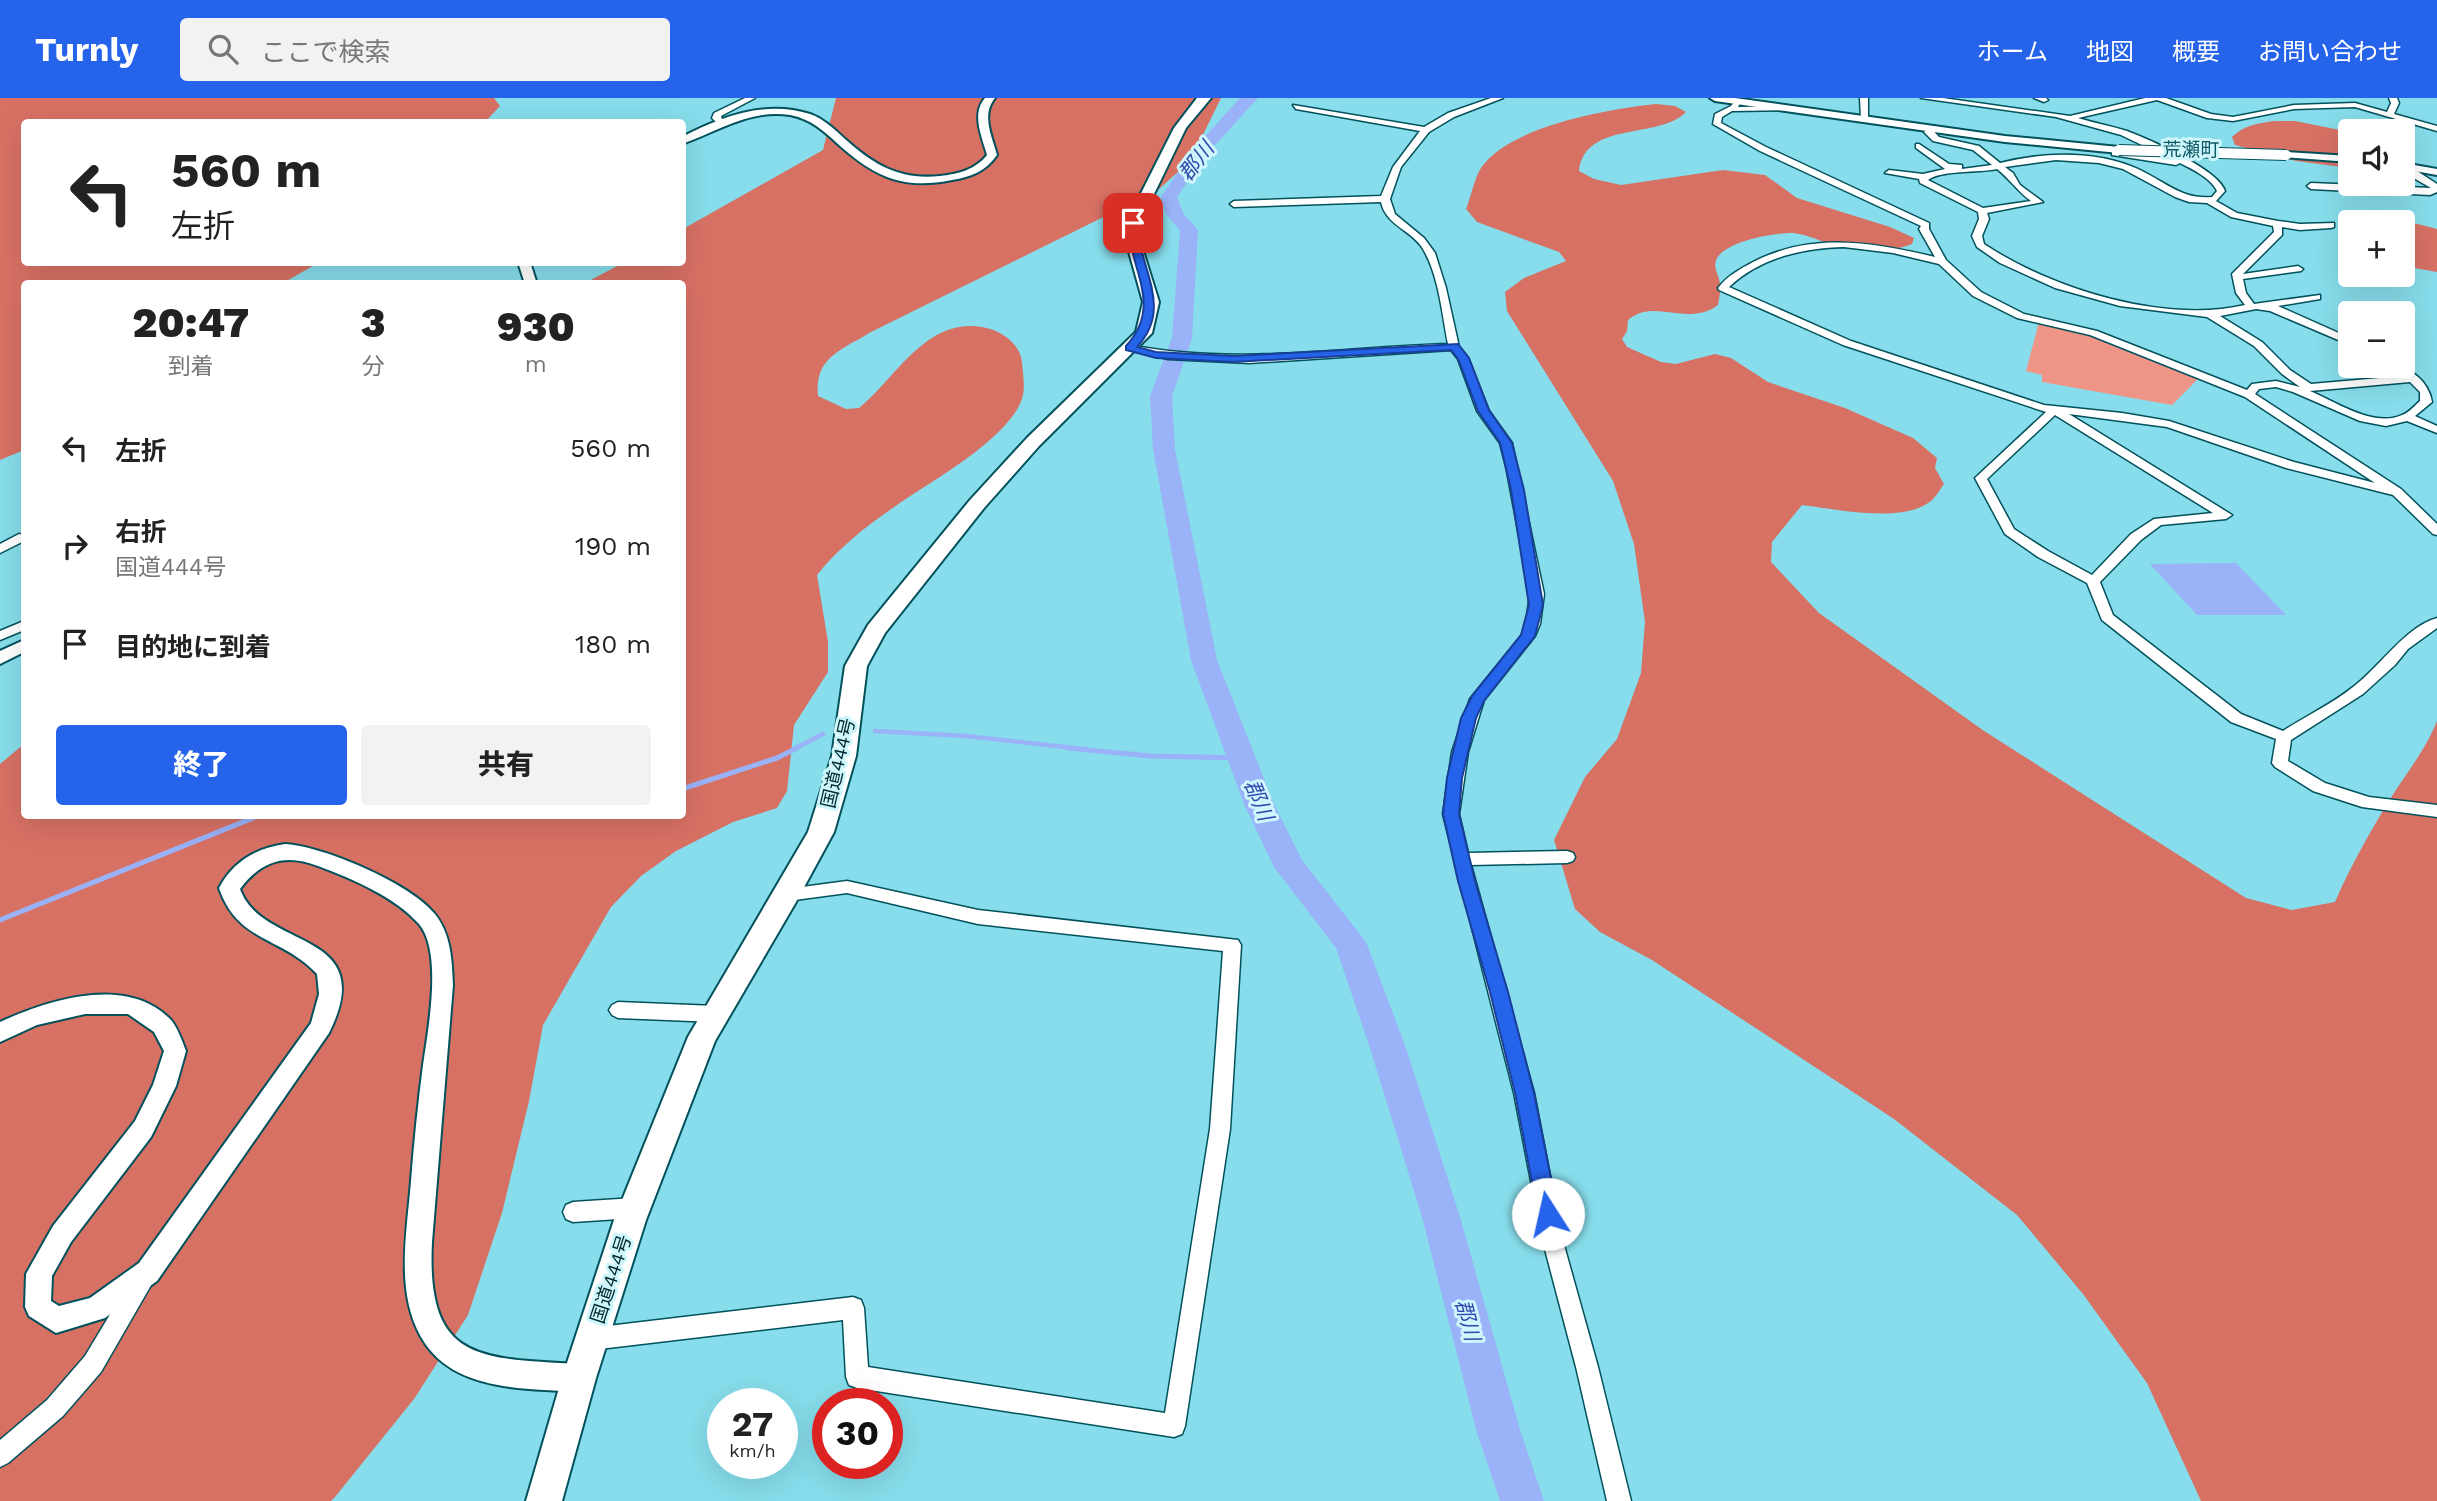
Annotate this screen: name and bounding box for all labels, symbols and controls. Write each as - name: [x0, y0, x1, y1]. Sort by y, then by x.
- search box: [180, 18, 670, 81]
- text: Turnly: [35, 30, 138, 69]
- icon: search: [204, 30, 242, 68]
- text: ここで検索: [260, 37, 390, 67]
- text: ホーム: [1977, 38, 2048, 66]
- text: 地図: [2086, 38, 2134, 66]
- text: 概要: [2172, 38, 2220, 66]
- text: お問い合わせ: [2258, 38, 2402, 66]
- map controls: [2338, 119, 2415, 378]
- button: sound: [2338, 119, 2415, 196]
- water label: 郡川: [1173, 135, 1220, 185]
- district label: 荒瀬町: [2162, 138, 2220, 161]
- text: 560 m: [171, 141, 321, 199]
- icon: left: [56, 147, 147, 238]
- pin: [1103, 193, 1163, 253]
- icon: arrive: [1114, 204, 1152, 242]
- text: 左折: [171, 207, 235, 245]
- button: +: [2338, 210, 2415, 287]
- text: 20:47: [132, 298, 249, 347]
- text: 3: [360, 298, 386, 347]
- button: −: [2338, 301, 2415, 378]
- text: 930: [497, 302, 575, 351]
- text: m: [525, 351, 547, 378]
- text: 到着: [168, 353, 214, 380]
- text: 分: [362, 353, 385, 380]
- icon: left: [56, 429, 94, 467]
- text: 560 m: [570, 433, 651, 463]
- text: 左折: [115, 436, 167, 466]
- text: 右折: [115, 517, 167, 547]
- icon: right: [56, 527, 94, 565]
- text: 190 m: [575, 531, 651, 561]
- text: 国道444号: [115, 554, 226, 581]
- icon: arrive: [56, 625, 94, 663]
- text: 180 m: [575, 629, 651, 659]
- text: 目的地に到着: [115, 632, 271, 662]
- street label: 国道444号: [816, 716, 860, 810]
- button: 終了: [56, 725, 347, 805]
- button: 共有: [361, 725, 651, 805]
- water label: 郡川: [1239, 776, 1279, 826]
- position arrow: [1511, 1177, 1585, 1251]
- street label: 国道444号: [586, 1232, 636, 1326]
- water label: 郡川: [1450, 1296, 1486, 1345]
- speed limit sign: 30: [812, 1388, 903, 1479]
- text: 27: [732, 1403, 773, 1445]
- text: km/h: [729, 1440, 776, 1461]

